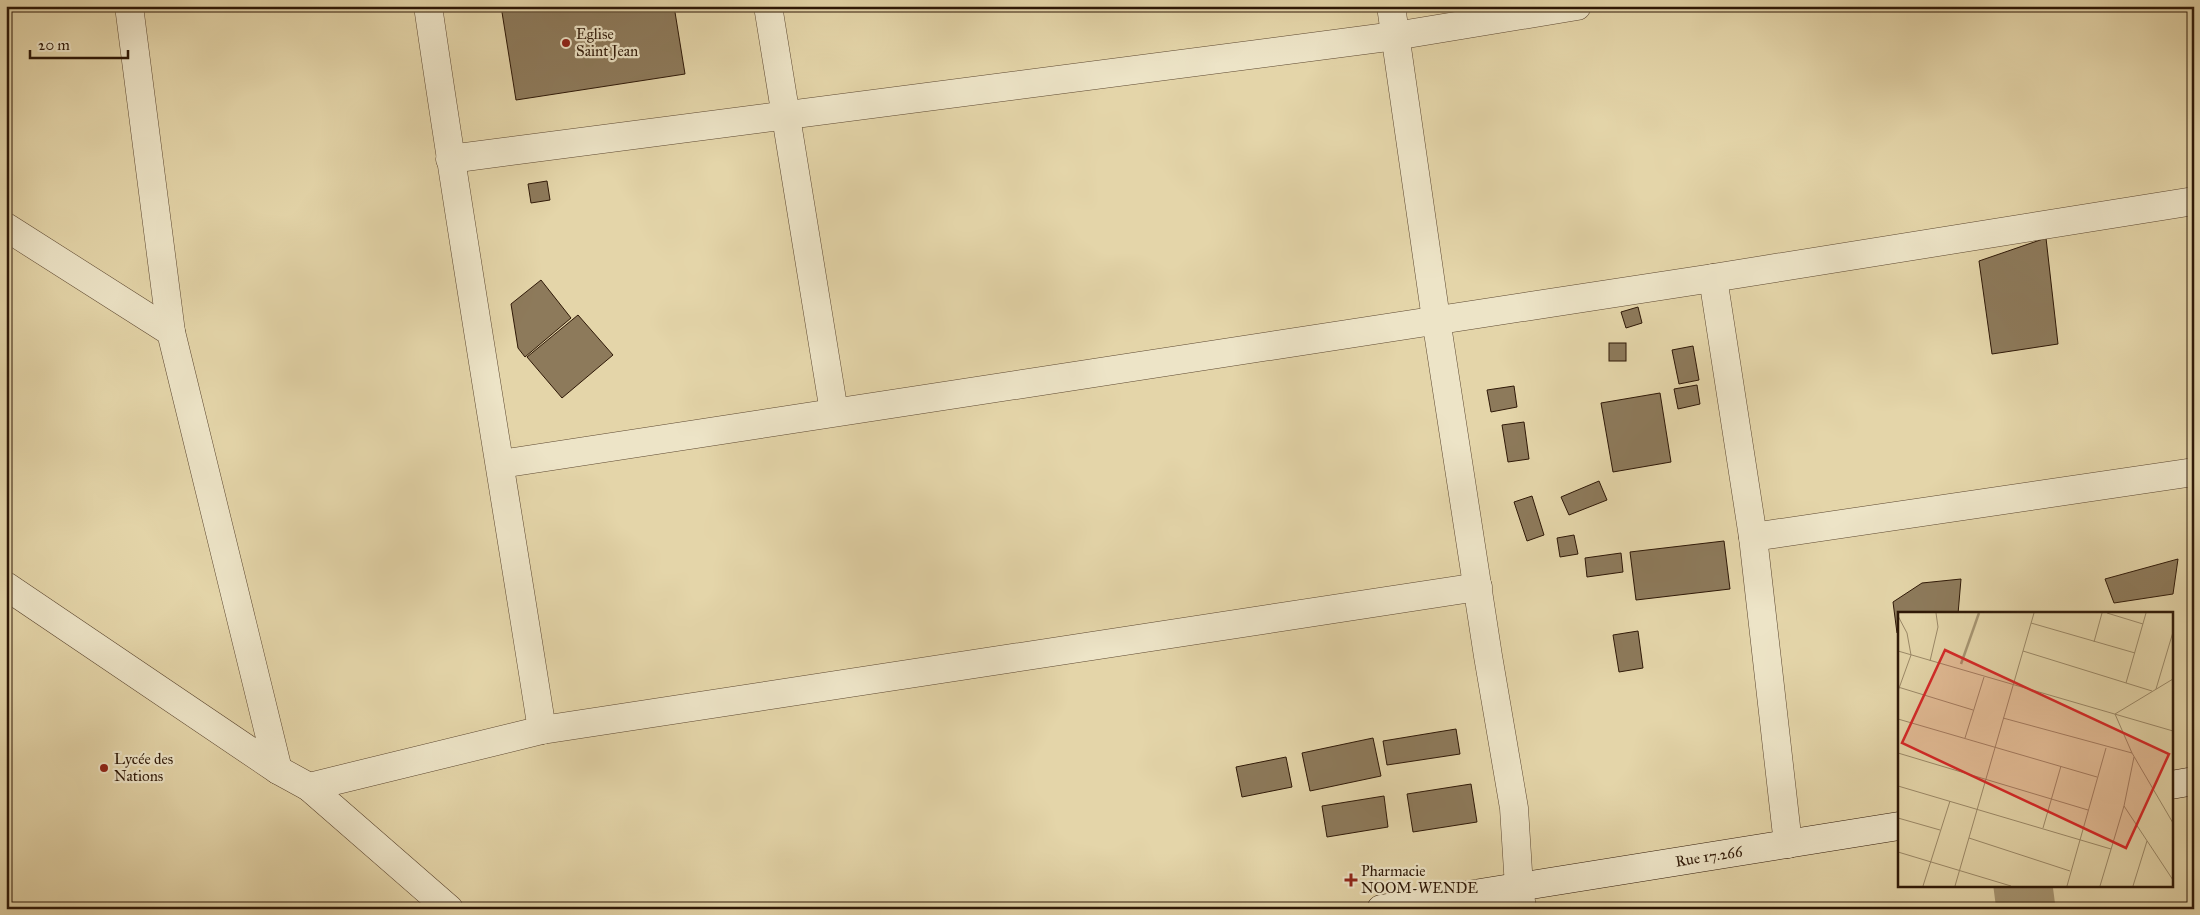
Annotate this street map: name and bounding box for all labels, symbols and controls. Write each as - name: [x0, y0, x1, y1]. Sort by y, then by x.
- place label: Eglise Saint Jean: [576, 25, 638, 61]
- scale bar: [30, 28, 128, 60]
- text: 20 m: [38, 36, 70, 54]
- marker: Eglise Saint Jean: [560, 37, 572, 49]
- inset map: [1898, 612, 2172, 888]
- place label: Lycée des Nations: [114, 750, 173, 785]
- marker: Lycée des Nations: [98, 762, 110, 774]
- street label: Rue 17.266: [1674, 842, 1745, 871]
- place label: Pharmacie NOOM-WENDE: [1361, 862, 1478, 897]
- marker: Pharmacie NOOM-WENDE: [1345, 874, 1357, 886]

